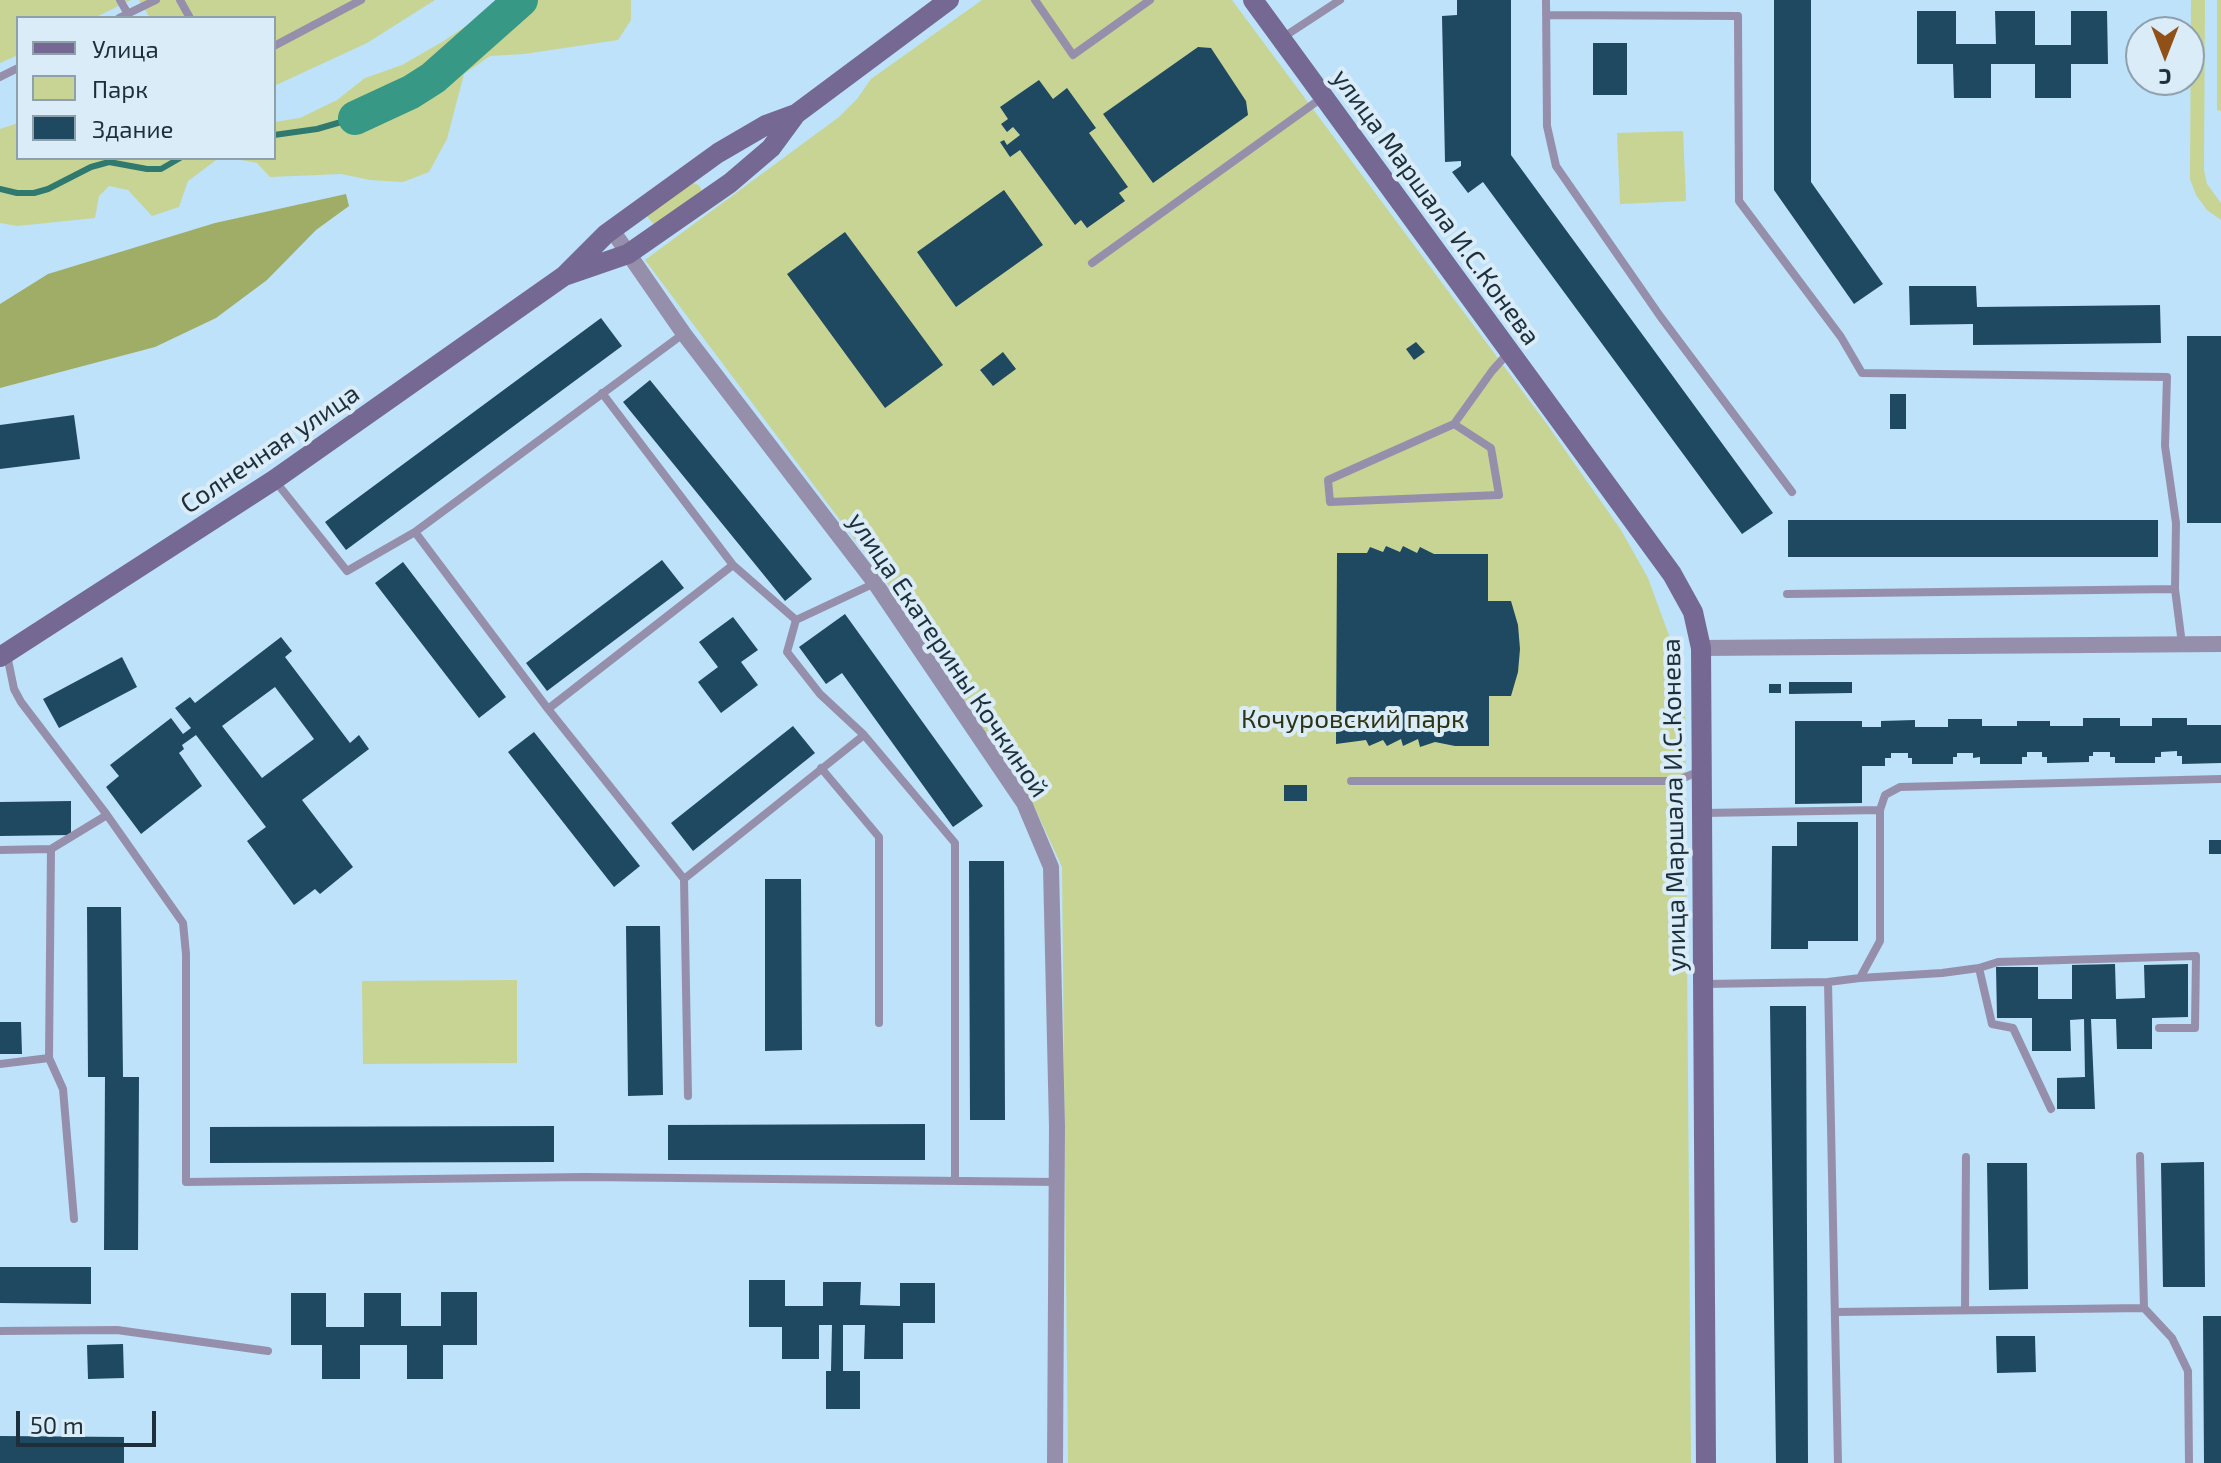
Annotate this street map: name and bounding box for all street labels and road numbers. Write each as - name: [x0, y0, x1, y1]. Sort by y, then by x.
- street label: улица Маршала И.С.Конева: [1325, 63, 1547, 351]
- street label: Солнечная улица: [175, 378, 365, 520]
- street label: улица Екатерины Кочкиной: [841, 507, 1055, 803]
- street label: улица Маршала И.С.Конева: [1655, 638, 1693, 972]

